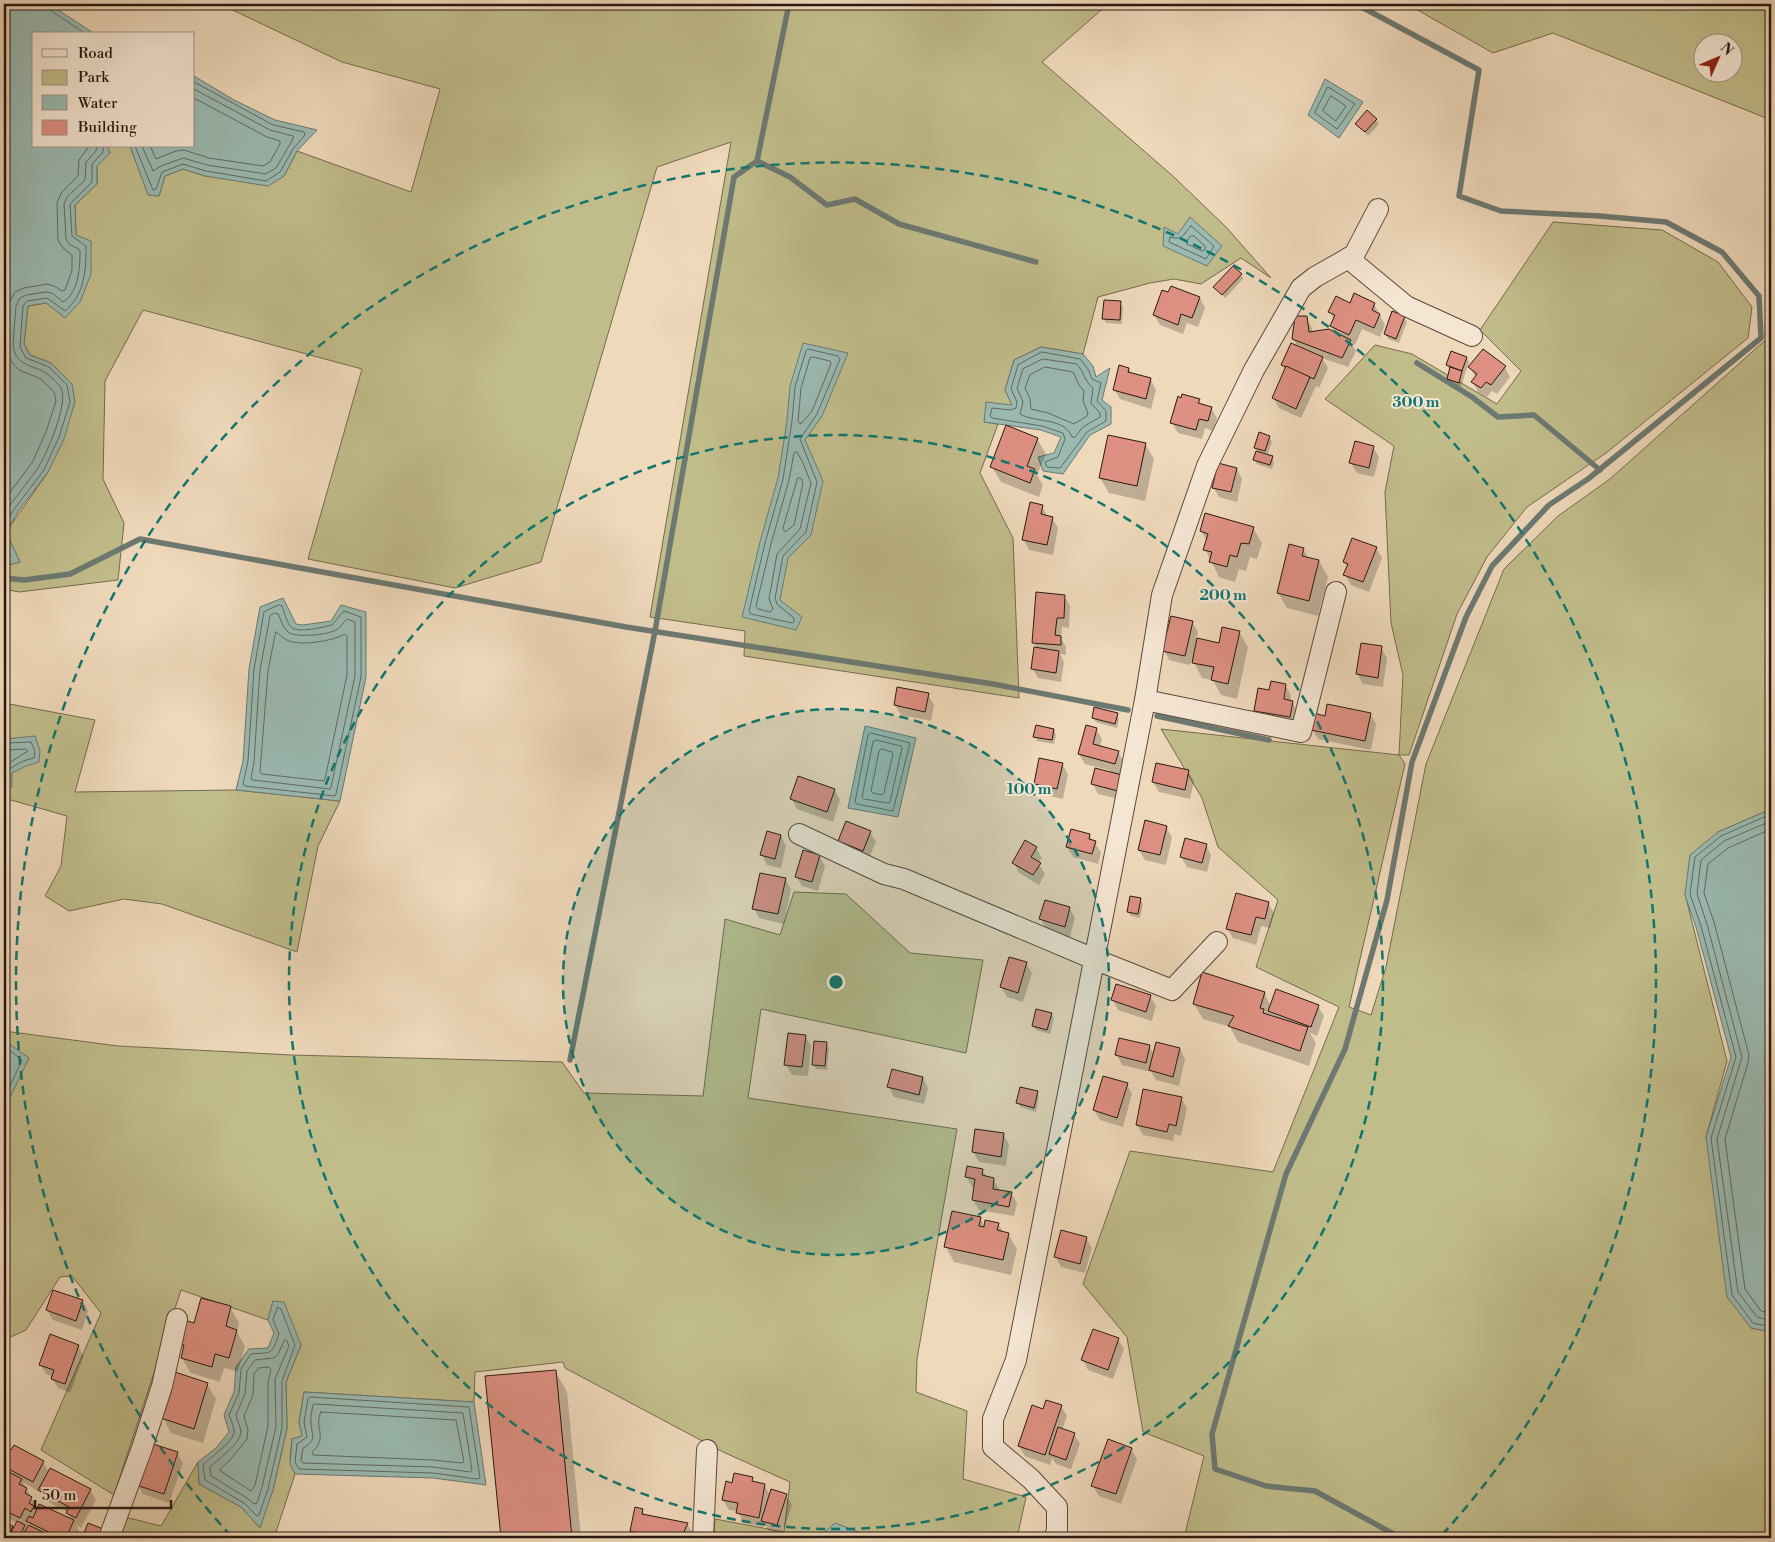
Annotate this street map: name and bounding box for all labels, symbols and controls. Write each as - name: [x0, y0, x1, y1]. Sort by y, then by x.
- legend: [32, 32, 195, 148]
- north arrow: [1692, 32, 1742, 82]
- text: N: [1716, 39, 1737, 60]
- text: Road: [78, 44, 113, 63]
- text: Park: [78, 68, 110, 87]
- text: Water: [77, 94, 118, 113]
- text: Building: [77, 118, 137, 137]
- text: 300 m: [1393, 393, 1440, 412]
- text: 200 m: [1199, 586, 1247, 605]
- text: 100 m: [1007, 780, 1052, 799]
- centre of rings: [827, 973, 845, 991]
- scale bar: [35, 1477, 171, 1509]
- text: 50 m: [42, 1486, 76, 1505]

